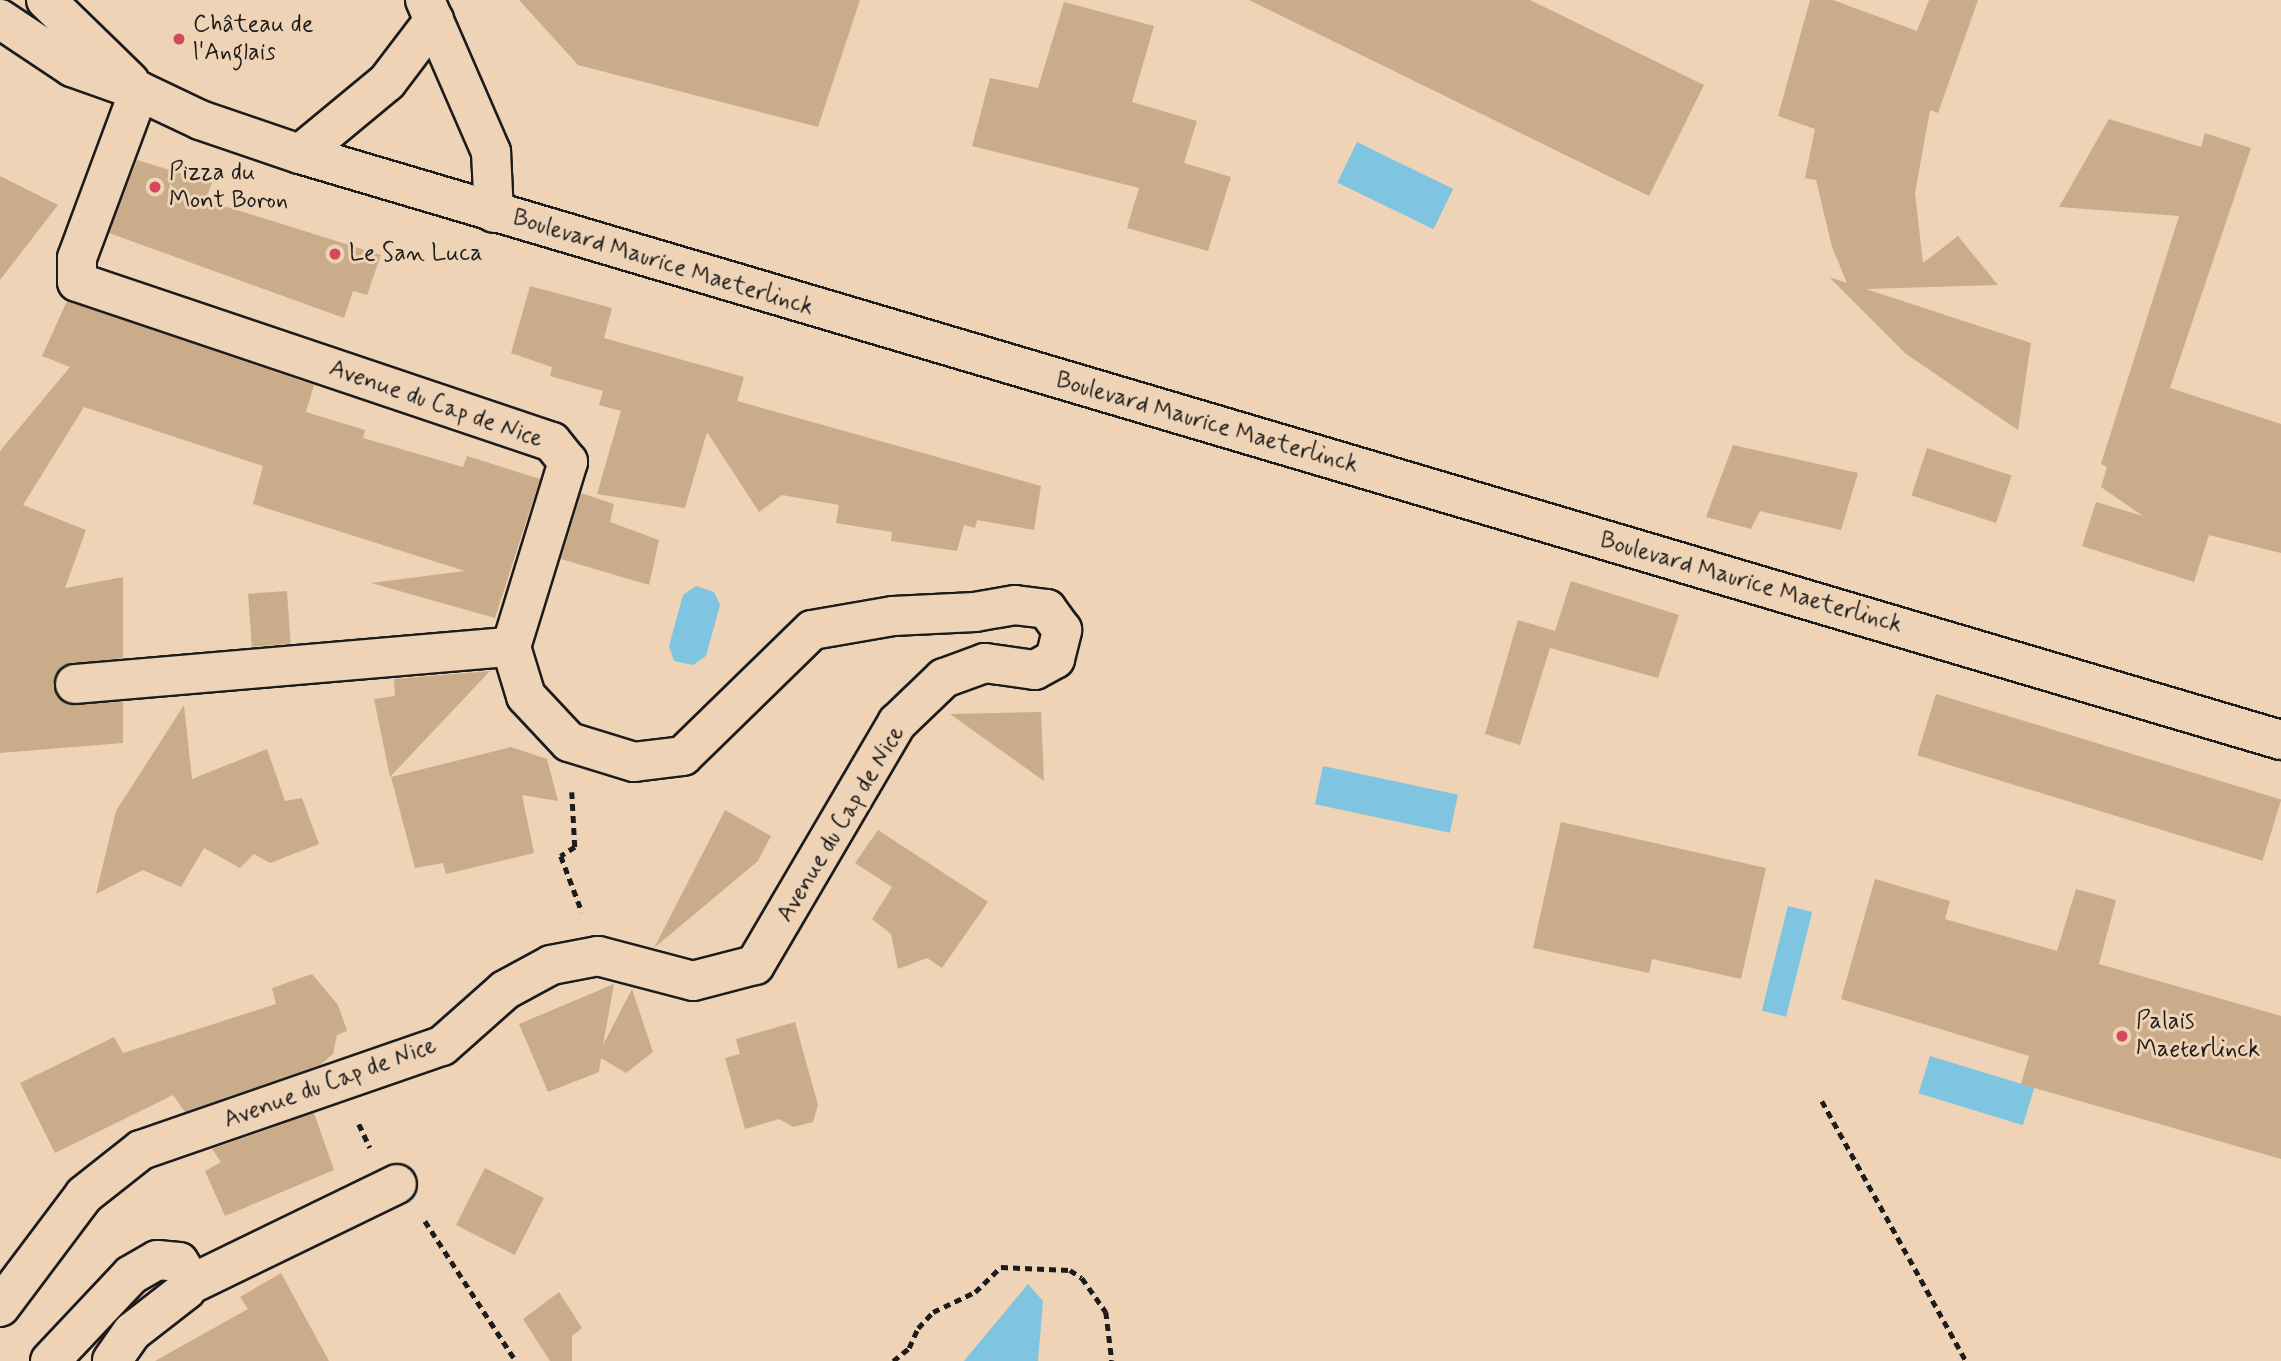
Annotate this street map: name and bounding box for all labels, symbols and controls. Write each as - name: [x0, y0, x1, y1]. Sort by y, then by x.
- place label: Château de l'Anglais: [193, 11, 314, 67]
- marker: Château de l'Anglais: [171, 31, 187, 47]
- place label: Pizza du Mont Boron: [169, 159, 288, 215]
- marker: Pizza du Mont Boron: [147, 179, 163, 195]
- street label: Boulevard Maurice Maeterlinck: [510, 204, 816, 322]
- place label: Le San Luca: [349, 240, 475, 268]
- marker: Le San Luca: [327, 246, 343, 262]
- street label: Avenue du Cap de Nice: [323, 353, 549, 455]
- street label: Boulevard Maurice Maeterlinck: [1053, 366, 1361, 480]
- street label: Boulevard Maurice Maeterlinck: [1597, 526, 1905, 640]
- street label: Avenue du Cap de Nice: [770, 718, 912, 930]
- place label: Palais Maeterlinck: [2136, 1008, 2260, 1064]
- marker: Palais Maeterlinck: [2114, 1028, 2130, 1044]
- street label: Avenue du Cap de Nice: [218, 1030, 442, 1136]

